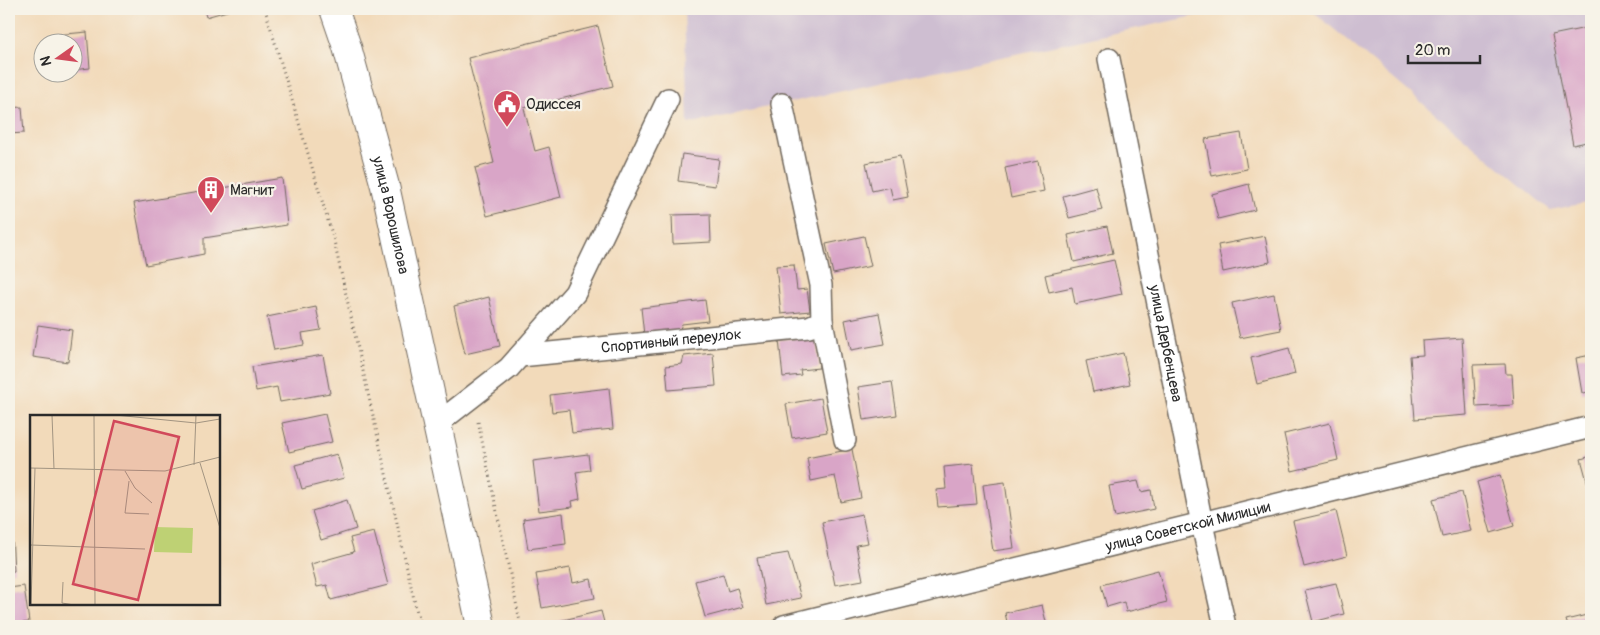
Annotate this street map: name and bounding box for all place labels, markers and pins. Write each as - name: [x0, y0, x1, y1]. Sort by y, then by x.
- public building icon: Одиссея: [492, 89, 522, 128]
- place label: Одиссея: [526, 95, 581, 114]
- building icon: Магнит: [196, 175, 226, 214]
- place label: Магнит: [230, 181, 275, 200]

